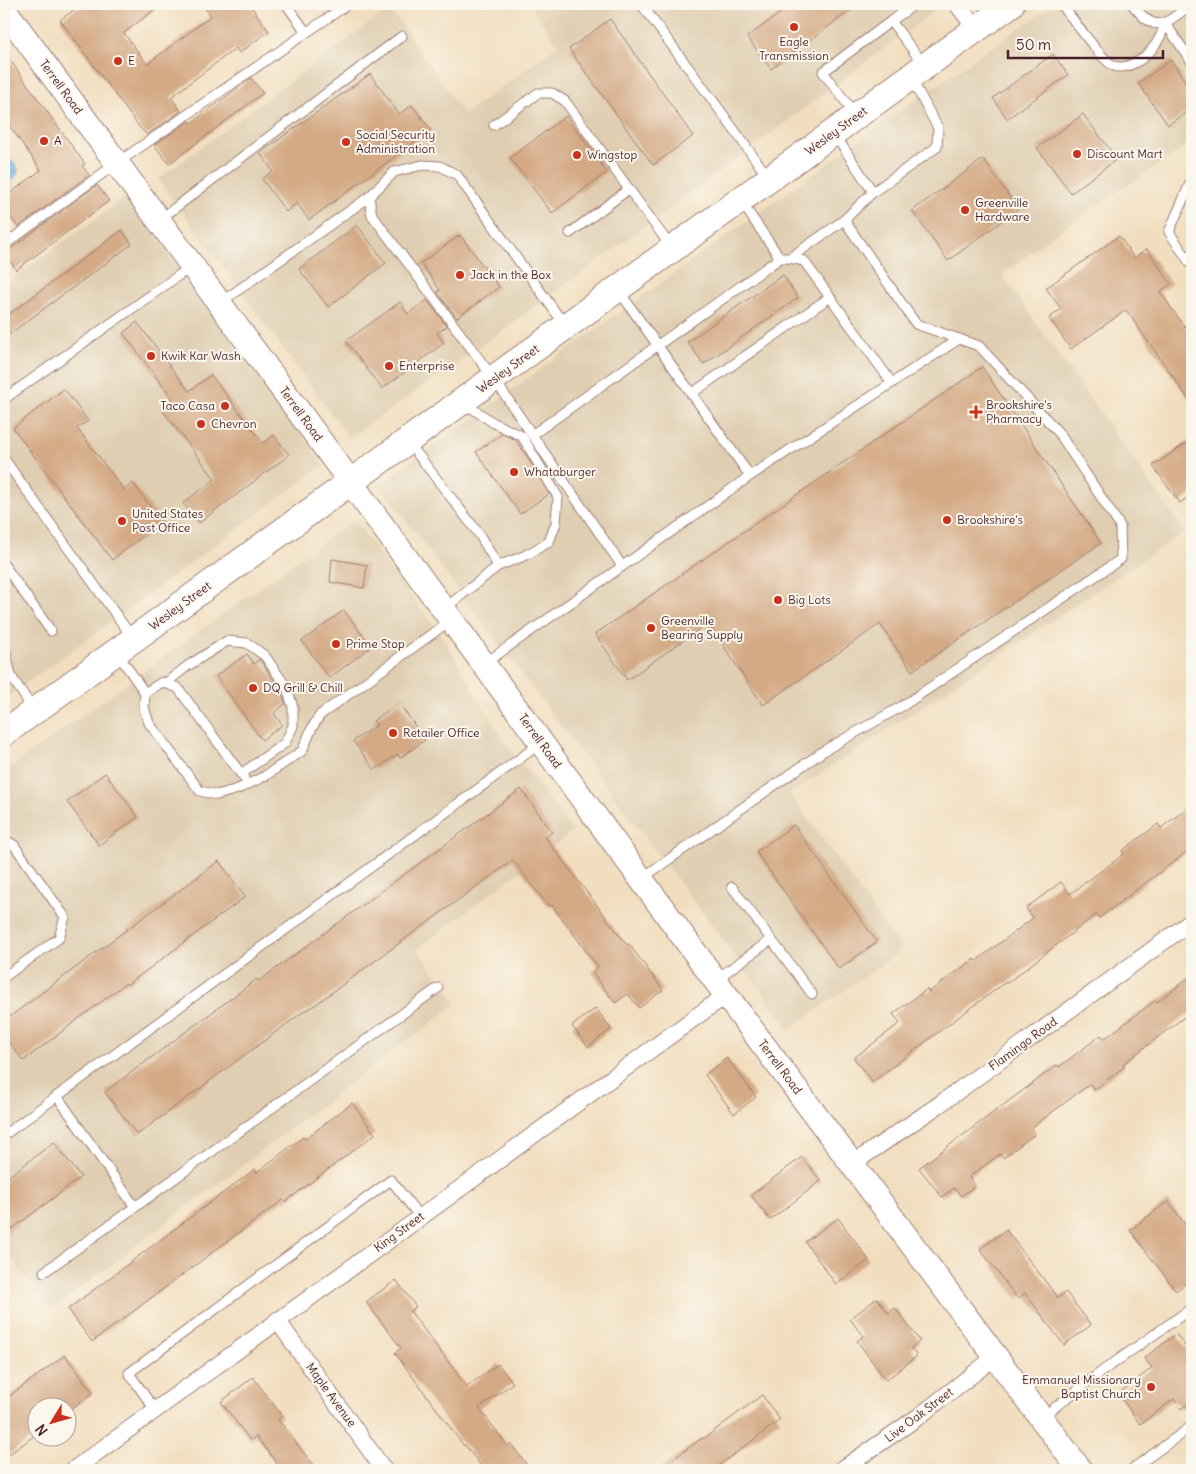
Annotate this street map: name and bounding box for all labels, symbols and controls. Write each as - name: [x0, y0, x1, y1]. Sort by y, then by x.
- marker: Eagle Transmission: [788, 21, 800, 33]
- scale bar: [1008, 28, 1164, 60]
- place label: Eagle Transmission: [759, 34, 829, 63]
- text: 50 m: [1016, 35, 1051, 54]
- place label: E: [128, 53, 135, 68]
- marker: E: [112, 55, 124, 67]
- street label: Terrell Road: [36, 56, 86, 117]
- street label: Wesley Street: [802, 103, 870, 158]
- place label: Social Security Administration: [356, 127, 435, 156]
- place label: A: [54, 133, 62, 148]
- marker: A: [38, 135, 50, 147]
- marker: Social Security Administration: [340, 136, 352, 148]
- place label: Discount Mart: [1087, 146, 1163, 161]
- place label: Wingstop: [587, 147, 637, 162]
- marker: Discount Mart: [1071, 148, 1083, 160]
- marker: Wingstop: [571, 149, 583, 161]
- place label: Greenville Hardware: [975, 195, 1030, 224]
- marker: Greenville Hardware: [959, 204, 971, 216]
- place label: Jack in the Box: [470, 267, 551, 282]
- marker: Jack in the Box: [454, 269, 466, 281]
- street label: Wesley Street: [474, 341, 542, 396]
- place label: Kwik Kar Wash: [161, 348, 241, 363]
- marker: Kwik Kar Wash: [145, 350, 157, 362]
- place label: Enterprise: [399, 358, 454, 373]
- marker: Enterprise: [383, 360, 395, 372]
- street label: Terrell Road: [276, 383, 326, 444]
- place label: Brookshire's Pharmacy: [986, 397, 1052, 426]
- place label: Taco Casa: [160, 398, 215, 413]
- marker: Taco Casa: [219, 400, 231, 412]
- marker: Brookshire's Pharmacy: [970, 406, 982, 418]
- place label: Chevron: [211, 416, 257, 431]
- marker: Chevron: [195, 418, 207, 430]
- place label: Whataburger: [524, 464, 596, 479]
- marker: Whataburger: [508, 466, 520, 478]
- place label: United States Post Office: [132, 506, 203, 535]
- place label: Brookshire's: [957, 512, 1023, 527]
- marker: Brookshire's: [941, 514, 953, 526]
- marker: United States Post Office: [116, 515, 128, 527]
- street label: Wesley Street: [146, 578, 214, 633]
- place label: Big Lots: [788, 592, 831, 607]
- marker: Big Lots: [772, 594, 784, 606]
- place label: Greenville Bearing Supply: [661, 613, 743, 642]
- marker: Greenville Bearing Supply: [645, 622, 657, 634]
- place label: Prime Stop: [346, 636, 405, 651]
- marker: Prime Stop: [330, 638, 342, 650]
- place label: DQ Grill & Chill: [263, 680, 343, 695]
- marker: DQ Grill & Chill: [247, 682, 259, 694]
- street label: Terrell Road: [515, 710, 565, 771]
- place label: Retailer Office: [403, 725, 480, 740]
- marker: Retailer Office: [387, 727, 399, 739]
- street label: Flamingo Road: [986, 1014, 1060, 1073]
- street label: Terrell Road: [755, 1037, 806, 1097]
- street label: King Street: [371, 1208, 427, 1255]
- street label: Maple Avenue: [303, 1360, 360, 1430]
- place label: Emmanuel Missionary Baptist Church: [1022, 1372, 1141, 1401]
- marker: Emmanuel Missionary Baptist Church: [1145, 1381, 1157, 1393]
- street label: Live Oak Street: [882, 1384, 956, 1445]
- north arrow: [28, 1396, 78, 1446]
- text: N: [32, 1421, 52, 1439]

